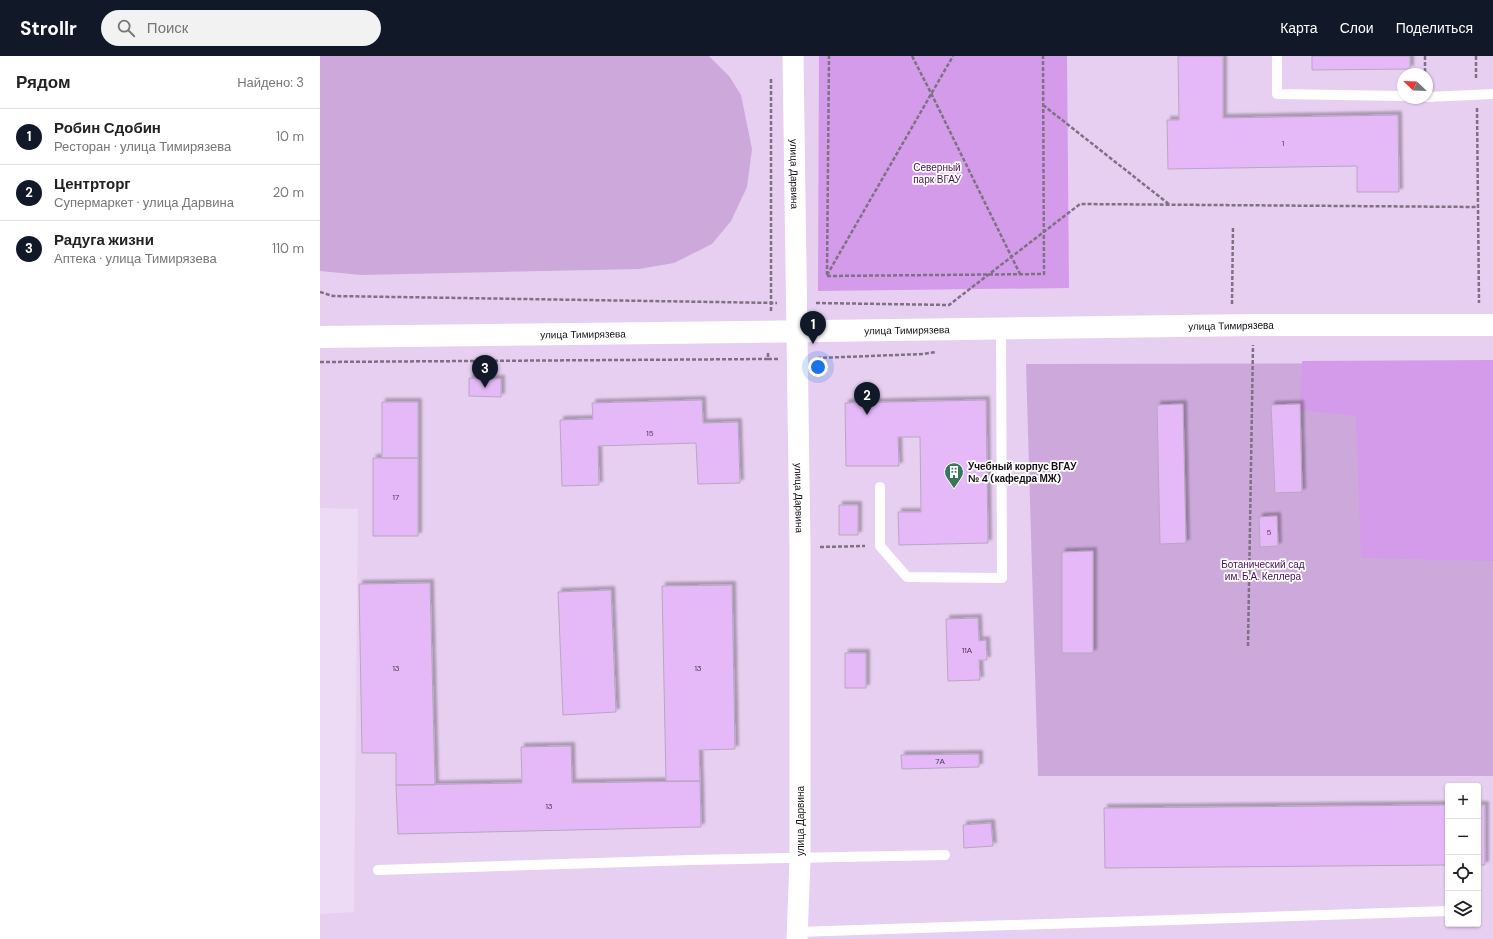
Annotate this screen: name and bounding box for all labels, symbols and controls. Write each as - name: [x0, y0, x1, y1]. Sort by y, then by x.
- search box: [101, 10, 381, 46]
- text: Strollr: [20, 16, 77, 41]
- icon: search: [115, 17, 137, 39]
- text: Поиск: [147, 18, 188, 38]
- text: Карта: [1280, 19, 1318, 37]
- text: Слои: [1340, 19, 1374, 37]
- text: Поделиться: [1396, 19, 1473, 37]
- north arrow: [1397, 68, 1433, 104]
- text: Рядом: [16, 71, 71, 93]
- text: Найдено: 3: [237, 74, 304, 91]
- text: Робин Сдобин: [54, 118, 161, 138]
- text: 1: [27, 128, 31, 145]
- text: 10 m: [276, 128, 304, 145]
- text: Ресторан · улица Тимирязева: [54, 138, 231, 155]
- house number: 1: [1282, 138, 1284, 148]
- street label: улица Дарвина: [787, 139, 801, 210]
- park label: Северный парк ВГАУ: [913, 161, 961, 186]
- text: Центрторг: [54, 174, 131, 194]
- text: 2: [25, 184, 33, 201]
- text: 20 m: [273, 184, 304, 201]
- text: Супермаркет · улица Дарвина: [54, 194, 234, 211]
- text: Радуга жизни: [54, 230, 154, 250]
- text: 3: [25, 240, 33, 257]
- text: 110 m: [272, 240, 304, 257]
- text: Аптека · улица Тимирязева: [54, 250, 217, 267]
- pin: 1: [800, 311, 826, 344]
- street label: улица Тимирязева: [1188, 319, 1274, 333]
- street label: улица Тимирязева: [864, 323, 950, 337]
- street label: улица Тимирязева: [540, 327, 626, 341]
- pin: 3: [472, 355, 498, 388]
- your location: [808, 357, 828, 377]
- pin: 2: [854, 382, 880, 415]
- house number: 15: [646, 428, 654, 438]
- place label: Учебный корпус ВГАУ № 4 (кафедра МЖ): [968, 460, 1077, 485]
- building icon: Учебный корпус ВГАУ № 4 (кафедра МЖ): [943, 461, 965, 489]
- street label: улица Дарвина: [792, 463, 806, 534]
- house number: 17: [393, 492, 399, 502]
- house number: 5: [1267, 527, 1272, 537]
- park label: Ботанический сад им. Б.А. Келлера: [1221, 558, 1305, 583]
- house number: 11А: [962, 645, 973, 655]
- house number: 13: [392, 663, 400, 673]
- house number: 13: [694, 663, 702, 673]
- house number: 7А: [935, 756, 945, 766]
- map controls: [1445, 783, 1481, 927]
- button: +: [1445, 783, 1481, 819]
- street label: улица Дарвина: [794, 786, 807, 856]
- house number: 13: [545, 801, 553, 811]
- button: −: [1445, 819, 1481, 855]
- button: locate: [1445, 855, 1481, 891]
- button: layers: [1445, 891, 1481, 927]

